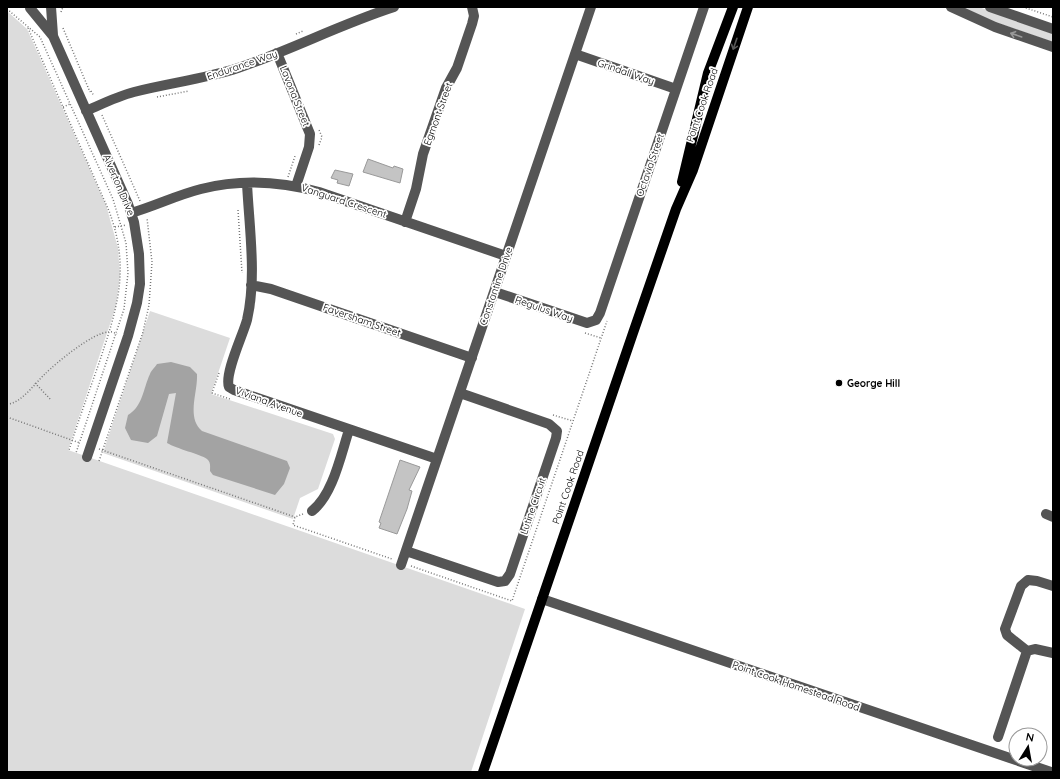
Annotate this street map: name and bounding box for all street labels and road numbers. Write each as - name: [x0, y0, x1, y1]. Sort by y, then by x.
- street label: Endurance Way: [205, 47, 279, 83]
- street label: Grindall Way: [596, 56, 656, 88]
- street label: Lavona Street: [277, 64, 313, 129]
- street label: Point Cook Road: [683, 66, 721, 144]
- street label: Egmont Street: [421, 80, 456, 147]
- street label: Octavia Street: [633, 131, 667, 198]
- street label: Alverton Drive: [100, 152, 138, 218]
- street label: Vanguard Crescent: [300, 181, 389, 221]
- street label: Constantine Drive: [477, 245, 516, 327]
- street label: Regulus Way: [513, 293, 575, 325]
- street label: Faversham Street: [321, 301, 403, 340]
- street label: Viviana Avenue: [233, 384, 305, 420]
- street label: Point Cook Road: [549, 448, 587, 526]
- street label: Lutine Circuit: [517, 475, 549, 536]
- street label: Point Cook Homestead Road: [731, 658, 861, 714]

